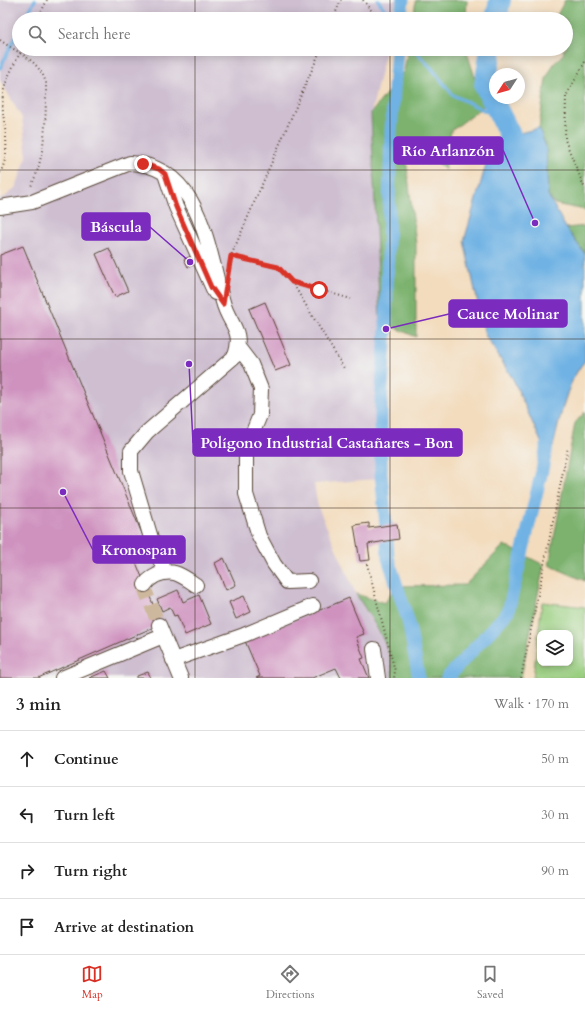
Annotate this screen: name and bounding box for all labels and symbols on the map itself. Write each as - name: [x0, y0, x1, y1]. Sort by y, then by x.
- north arrow: [489, 68, 525, 104]
- callout: Río Arlanzón: [394, 137, 503, 164]
- text: Río Arlanzón: [401, 141, 495, 161]
- route end: [134, 155, 152, 173]
- callout: Báscula: [82, 213, 150, 240]
- text: Báscula: [90, 217, 142, 237]
- route start: [310, 281, 328, 299]
- callout: Cauce Molinar: [449, 300, 567, 327]
- text: Cauce Molinar: [457, 304, 560, 324]
- callout: Polígono Industrial Castañares - Bon: [193, 429, 462, 456]
- text: Polígono Industrial Castañares - Bon: [201, 433, 454, 453]
- callout: Kronospan: [93, 536, 185, 563]
- text: Kronospan: [101, 540, 177, 560]

